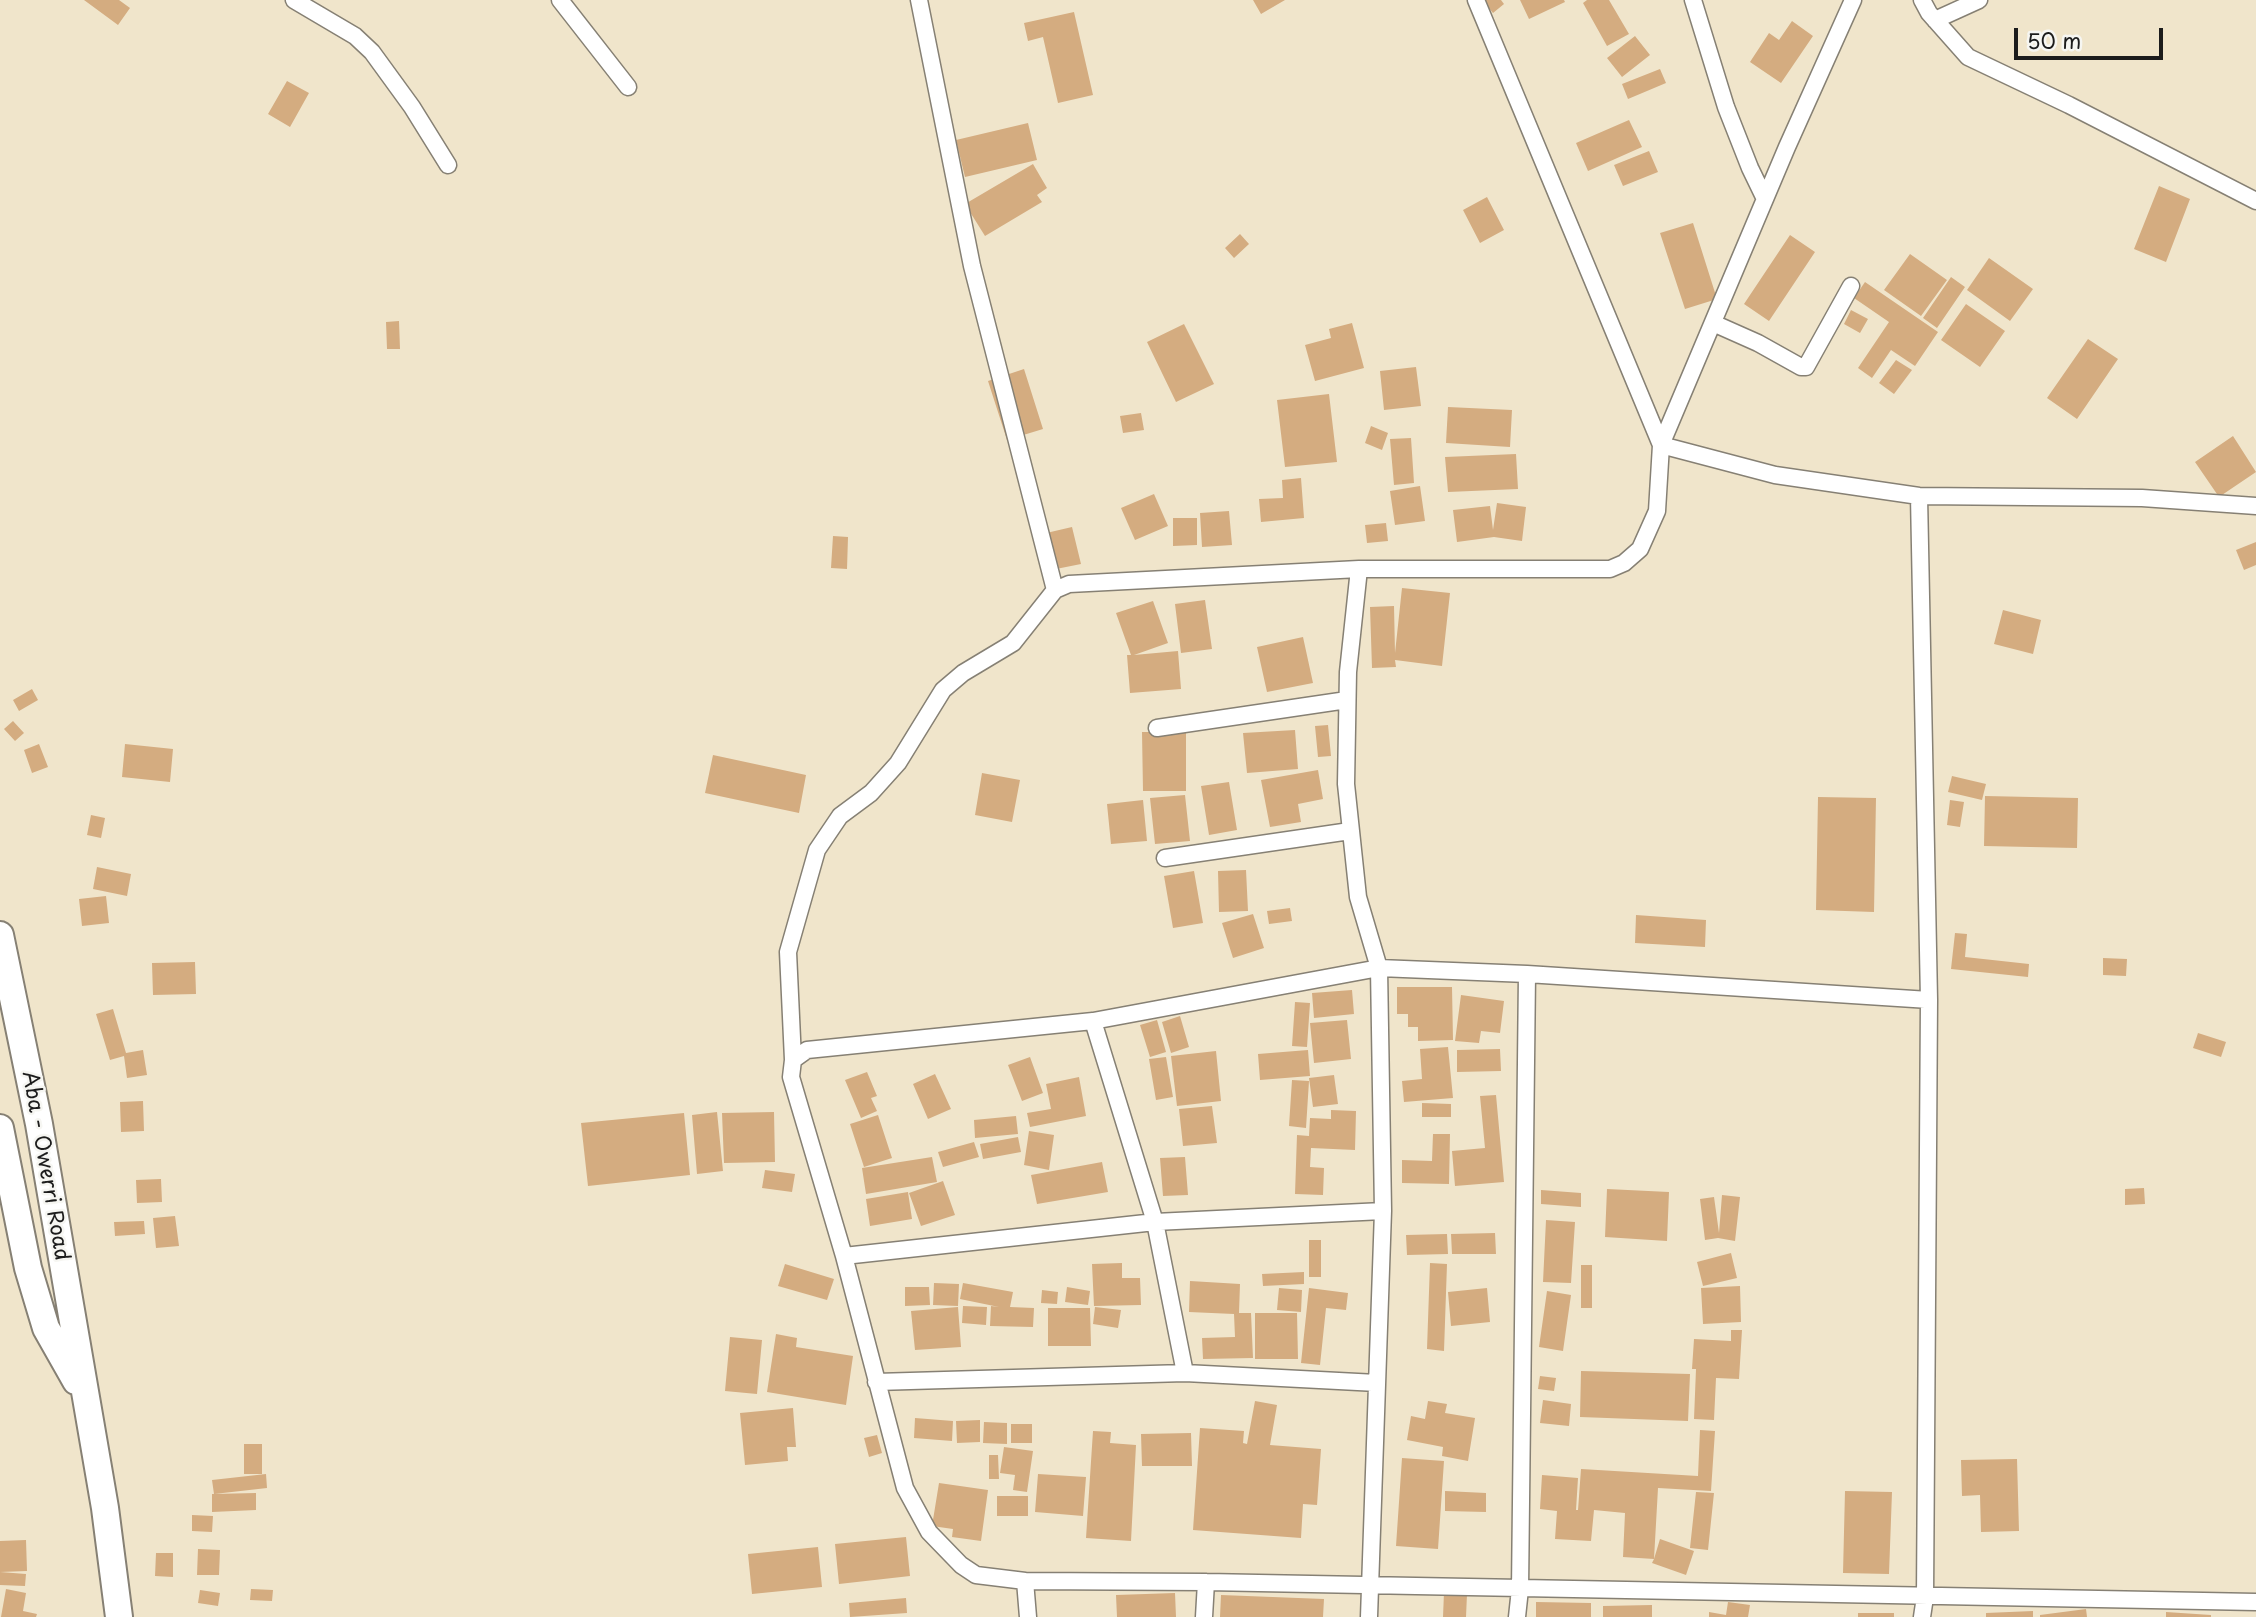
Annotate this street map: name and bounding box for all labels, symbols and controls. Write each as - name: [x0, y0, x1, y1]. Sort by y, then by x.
- scale bar: [2018, 14, 2167, 58]
- text: 50 m: [2027, 24, 2081, 56]
- street label: Aba - Owerri Road: [16, 1069, 74, 1263]

